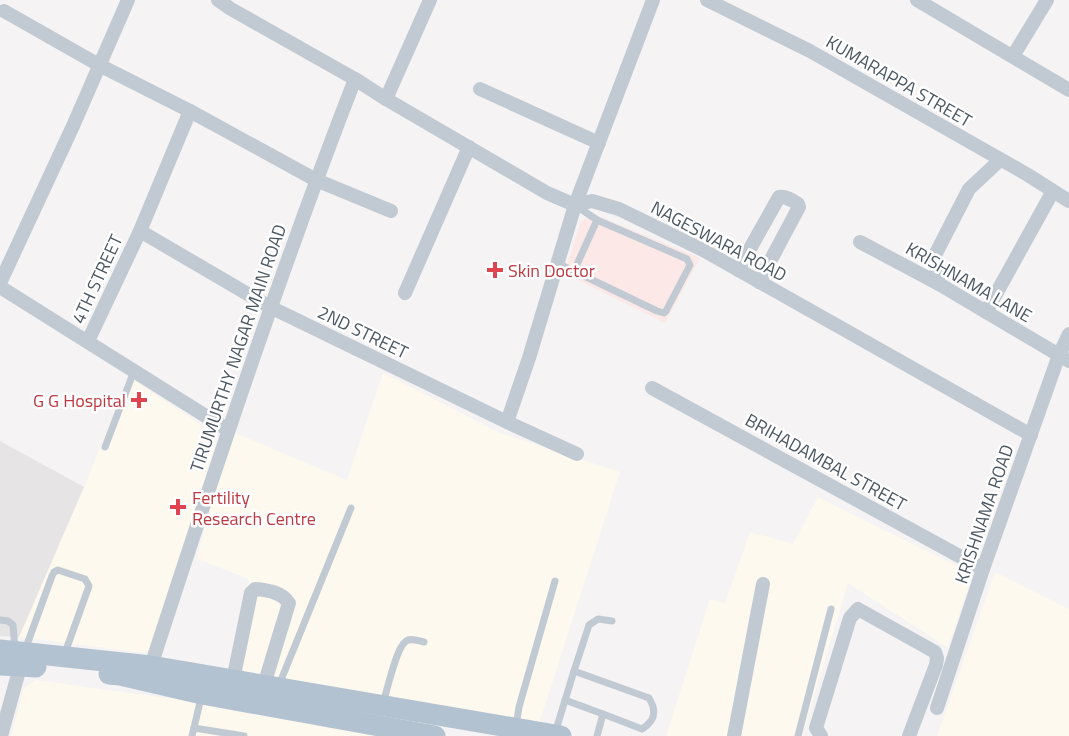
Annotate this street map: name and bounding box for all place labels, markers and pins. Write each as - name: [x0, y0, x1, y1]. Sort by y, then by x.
- place label: Skin Doctor: [508, 257, 595, 284]
- marker: Skin Doctor: [486, 261, 504, 279]
- place label: G G Hospital: [33, 387, 126, 414]
- marker: G G Hospital: [130, 391, 148, 409]
- place label: Fertility Research Centre: [192, 484, 316, 532]
- marker: Fertility Research Centre: [169, 498, 187, 516]

